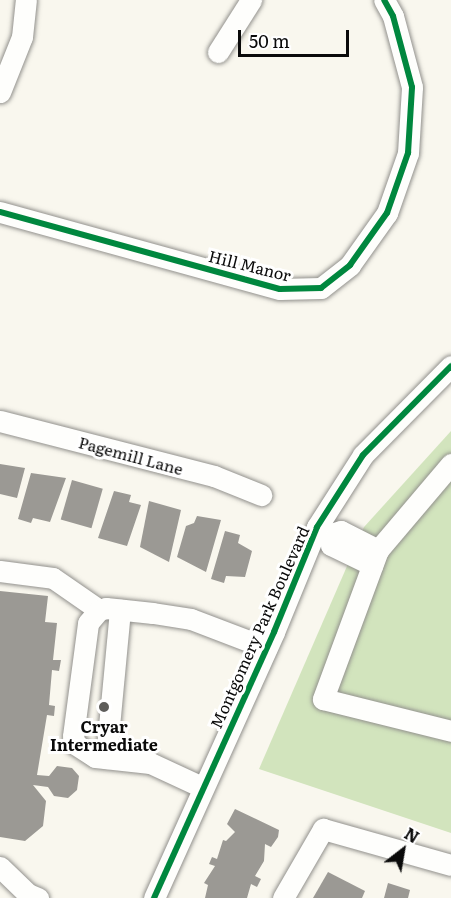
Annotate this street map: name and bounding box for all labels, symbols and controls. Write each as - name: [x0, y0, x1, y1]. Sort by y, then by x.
- scale bar: [241, 18, 352, 56]
- text: 50 m: [249, 27, 290, 54]
- street label: Hill Manor: [207, 246, 293, 284]
- street label: Pagemill Lane: [77, 432, 185, 478]
- street label: Montgomery Park Boulevard: [206, 523, 312, 731]
- marker: Cryar Intermediate: [97, 700, 111, 714]
- place label: Cryar Intermediate: [50, 716, 158, 754]
- north arrow: [373, 820, 433, 880]
- text: N: [400, 821, 424, 848]

